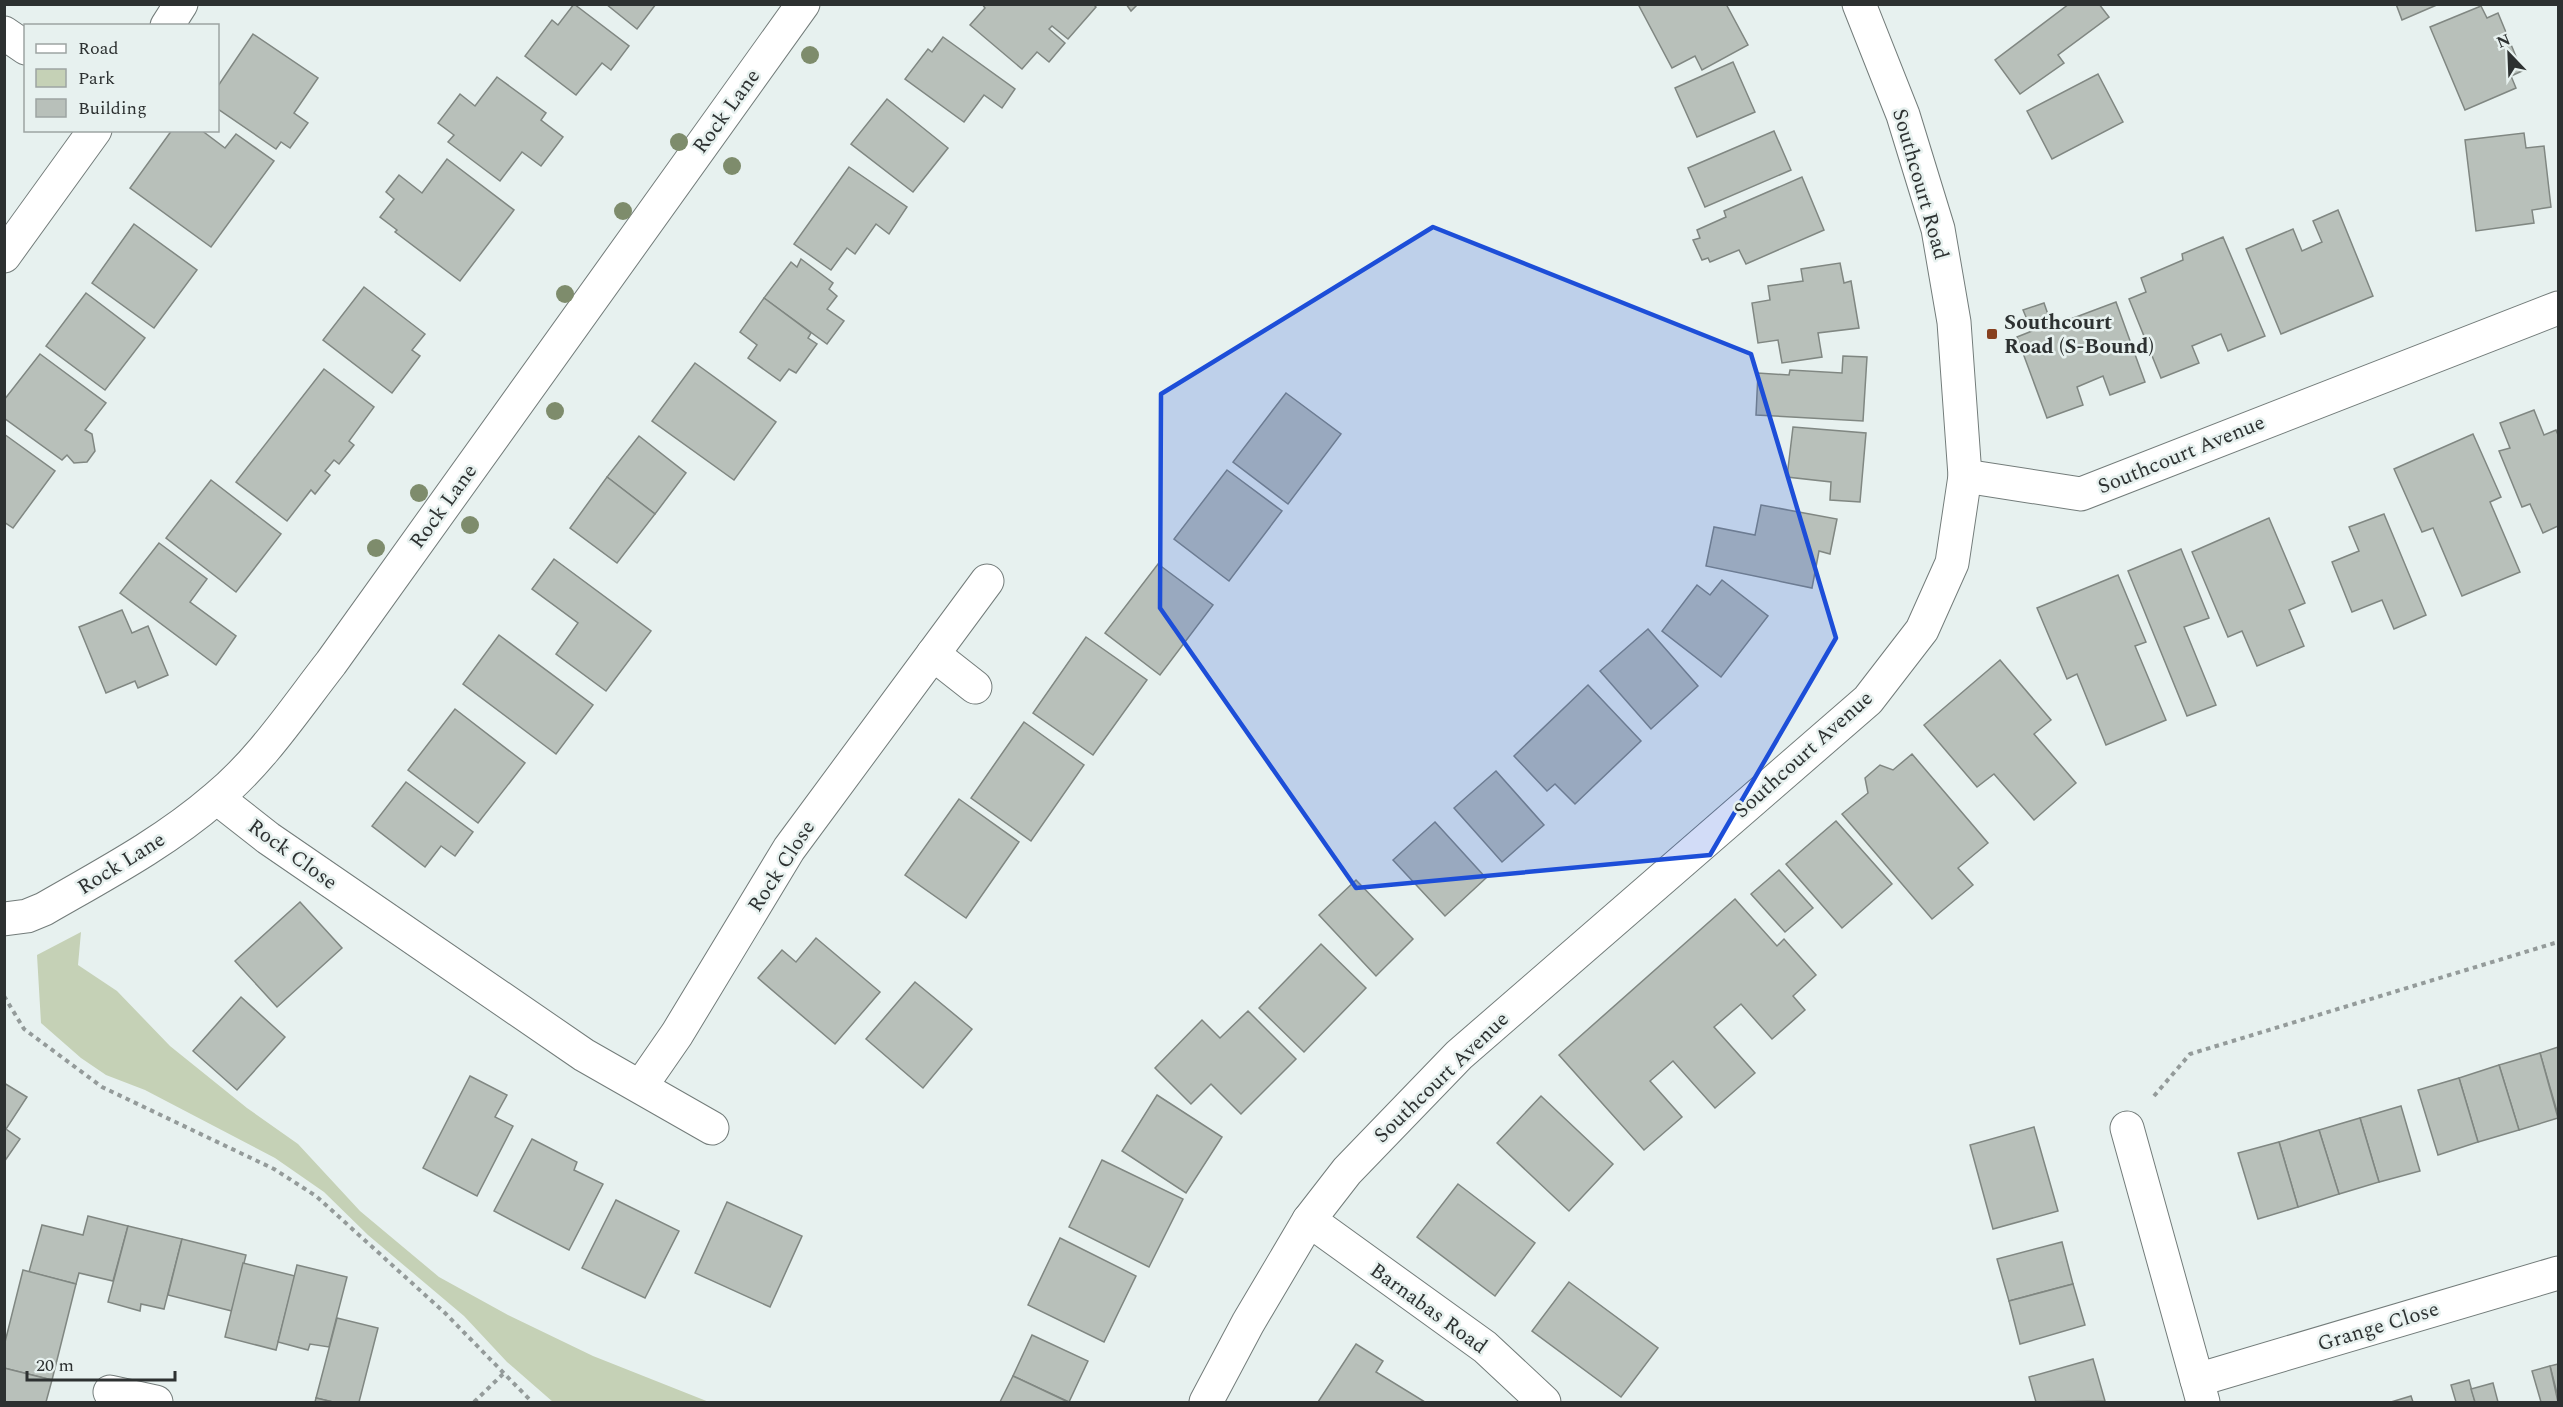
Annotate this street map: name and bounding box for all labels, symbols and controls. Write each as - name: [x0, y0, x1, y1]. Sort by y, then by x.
- legend: [24, 24, 219, 132]
- north arrow: [2479, 24, 2539, 84]
- text: N: [2493, 28, 2514, 55]
- text: Road: [78, 35, 119, 62]
- street label: Rock Lane: [685, 62, 769, 161]
- text: Park: [78, 65, 115, 92]
- text: Building: [78, 95, 147, 122]
- street label: Southcourt Road: [1883, 105, 1957, 264]
- place label: Southcourt Road (S-Bound): [2004, 307, 2154, 363]
- marker: Southcourt Road (S-Bound): [1985, 327, 1999, 341]
- street label: Southcourt Avenue: [2093, 407, 2270, 503]
- street label: Rock Lane: [402, 457, 486, 556]
- street label: Southcourt Avenue: [1727, 683, 1880, 826]
- street label: Rock Close: [241, 811, 344, 898]
- street label: Rock Close: [740, 814, 824, 919]
- street label: Rock Lane: [71, 824, 172, 903]
- street label: Southcourt Avenue: [1367, 1004, 1517, 1151]
- street label: Barnabas Road: [1363, 1255, 1494, 1362]
- street label: Grange Close: [2313, 1293, 2443, 1361]
- scale bar: [27, 1344, 176, 1382]
- text: 20 m: [36, 1352, 74, 1379]

